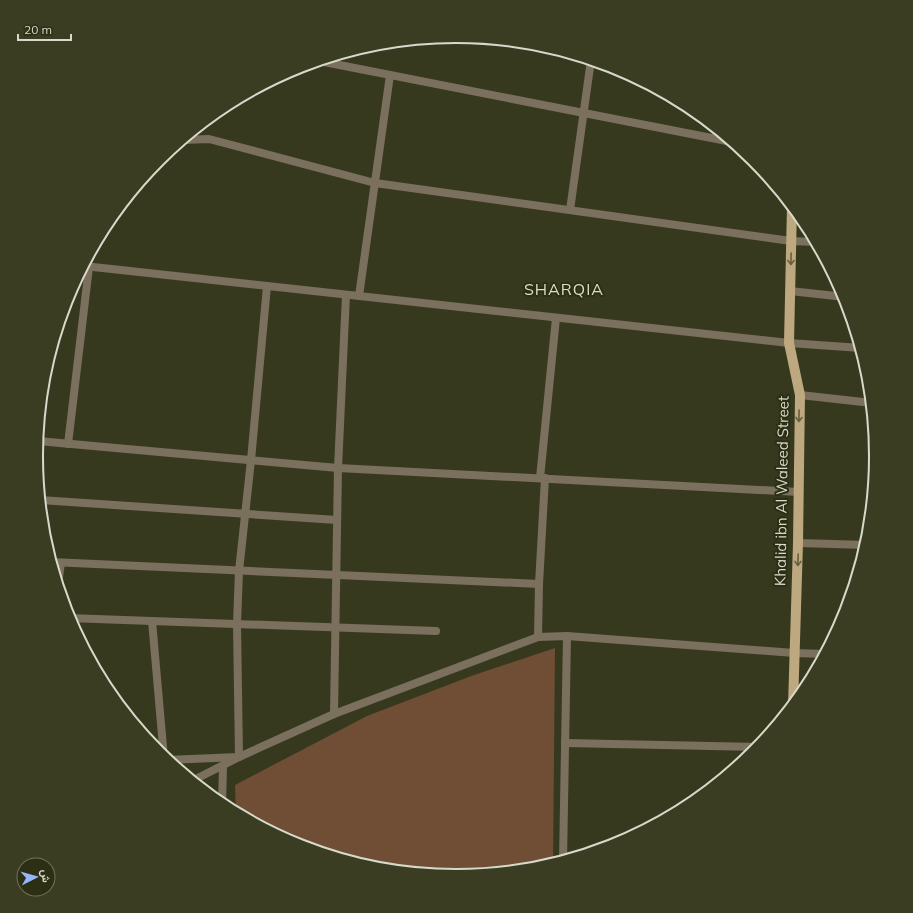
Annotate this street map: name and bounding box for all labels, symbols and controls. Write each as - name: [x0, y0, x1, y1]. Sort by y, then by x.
- scale bar: [18, 16, 71, 42]
- text: 20 m: [24, 22, 52, 37]
- one-way arrow: [787, 252, 795, 265]
- district label: SHARQIA: [524, 279, 604, 299]
- street label: Khalid ibn Al Waleed Street: [770, 396, 793, 586]
- one-way arrow: [795, 409, 803, 422]
- one-way arrow: [794, 553, 802, 566]
- north arrow: [16, 857, 56, 897]
- text: ش: [38, 869, 54, 883]

